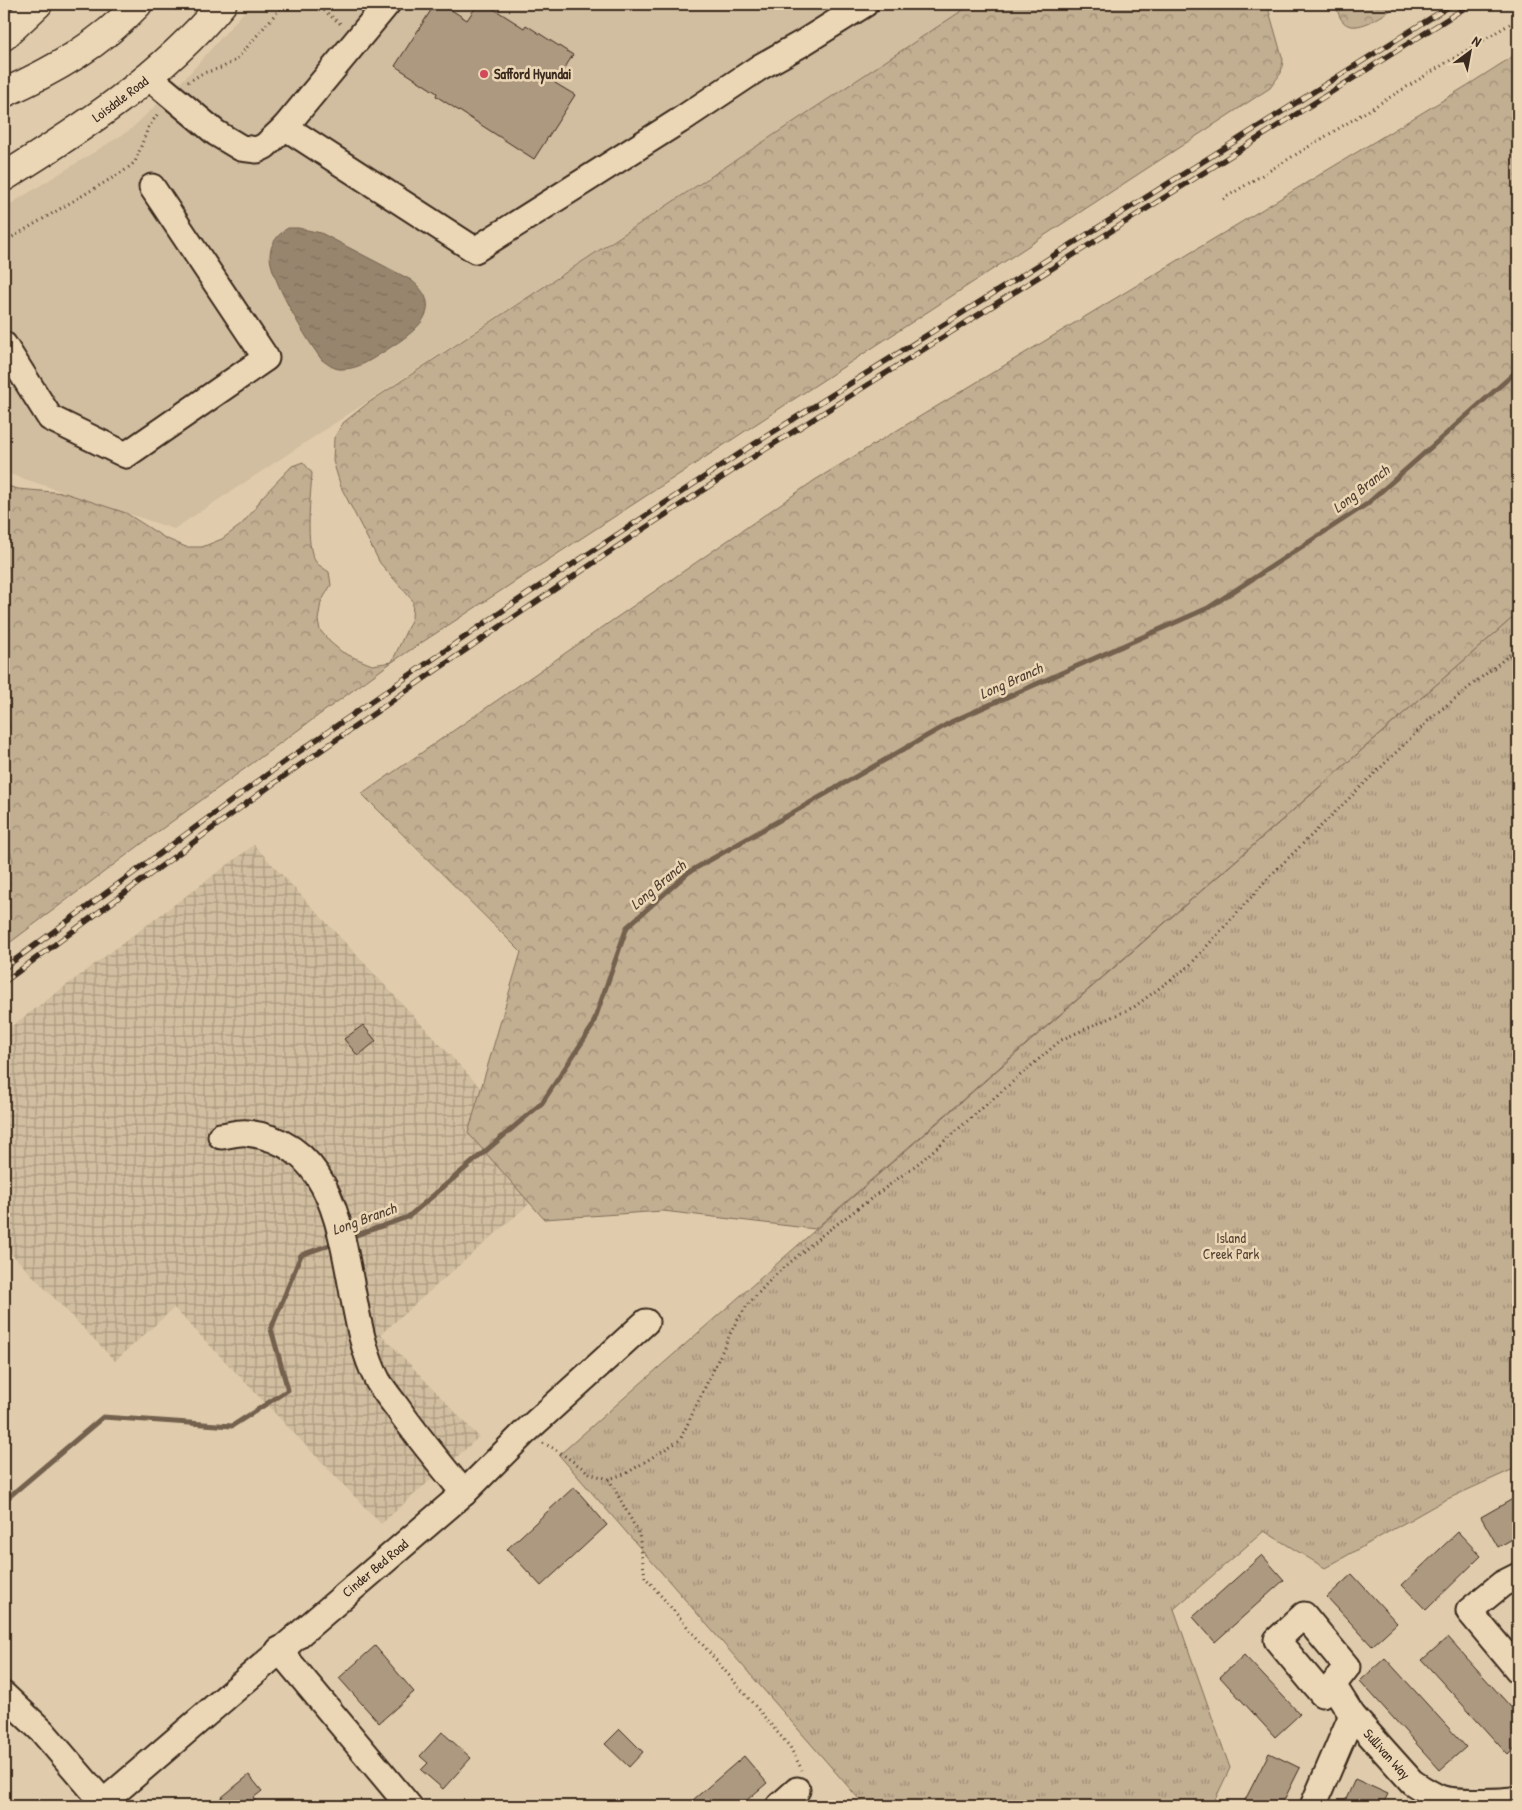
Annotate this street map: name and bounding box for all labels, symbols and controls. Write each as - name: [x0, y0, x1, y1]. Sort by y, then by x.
- north arrow: [1444, 28, 1494, 78]
- text: N: [1469, 31, 1486, 51]
- place label: Safford Hyundai: [494, 64, 571, 85]
- marker: Safford Hyundai: [478, 68, 490, 80]
- street label: Loisdale Road: [88, 71, 152, 126]
- water label: Long Branch: [1328, 459, 1395, 517]
- water label: Long Branch: [976, 657, 1047, 704]
- water label: Long Branch: [625, 854, 691, 914]
- water label: Long Branch: [329, 1197, 400, 1240]
- park label: Island Creek Park: [1203, 1228, 1260, 1263]
- street label: Cinder Bed Road: [338, 1534, 412, 1601]
- street label: Sullivan Way: [1359, 1724, 1415, 1784]

